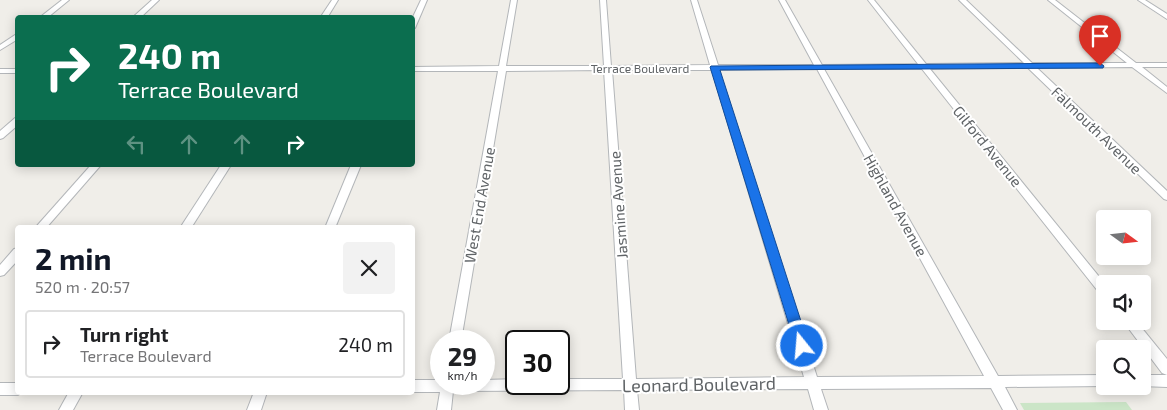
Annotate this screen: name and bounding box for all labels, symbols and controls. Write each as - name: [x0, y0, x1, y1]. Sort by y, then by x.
- pin: [1079, 15, 1121, 66]
- icon: arrive: [1086, 22, 1114, 50]
- text: 240 m: [118, 34, 221, 76]
- icon: right: [35, 35, 100, 100]
- street label: Terrace Boulevard: [591, 61, 689, 75]
- text: Terrace Boulevard: [118, 76, 299, 102]
- street label: Falmouth Avenue: [1048, 82, 1146, 178]
- street label: Gilford Avenue: [950, 102, 1026, 190]
- icon: left: [122, 130, 150, 158]
- icon: ahead: [175, 130, 203, 158]
- icon: ahead: [228, 130, 256, 158]
- icon: right: [281, 130, 309, 158]
- street label: West End Avenue: [460, 146, 498, 264]
- street label: Jasmine Avenue: [605, 151, 631, 259]
- street label: Highland Avenue: [860, 151, 932, 259]
- north arrow: [1096, 210, 1151, 265]
- map controls: [1096, 210, 1151, 395]
- text: 2 min: [35, 240, 112, 276]
- button: close: [343, 242, 395, 294]
- button: sound: [1096, 275, 1151, 330]
- text: 520 m · 20:57: [35, 277, 130, 296]
- position arrow: [775, 319, 827, 371]
- text: Turn right: [80, 323, 168, 346]
- icon: right: [37, 330, 65, 358]
- speed limit sign: 30: [505, 330, 570, 395]
- text: 240 m: [338, 333, 393, 356]
- button: search: [1096, 340, 1151, 395]
- text: 29: [448, 341, 477, 371]
- text: Terrace Boulevard: [80, 346, 212, 365]
- text: km/h: [448, 368, 477, 382]
- street label: Leonard Boulevard: [622, 372, 776, 396]

